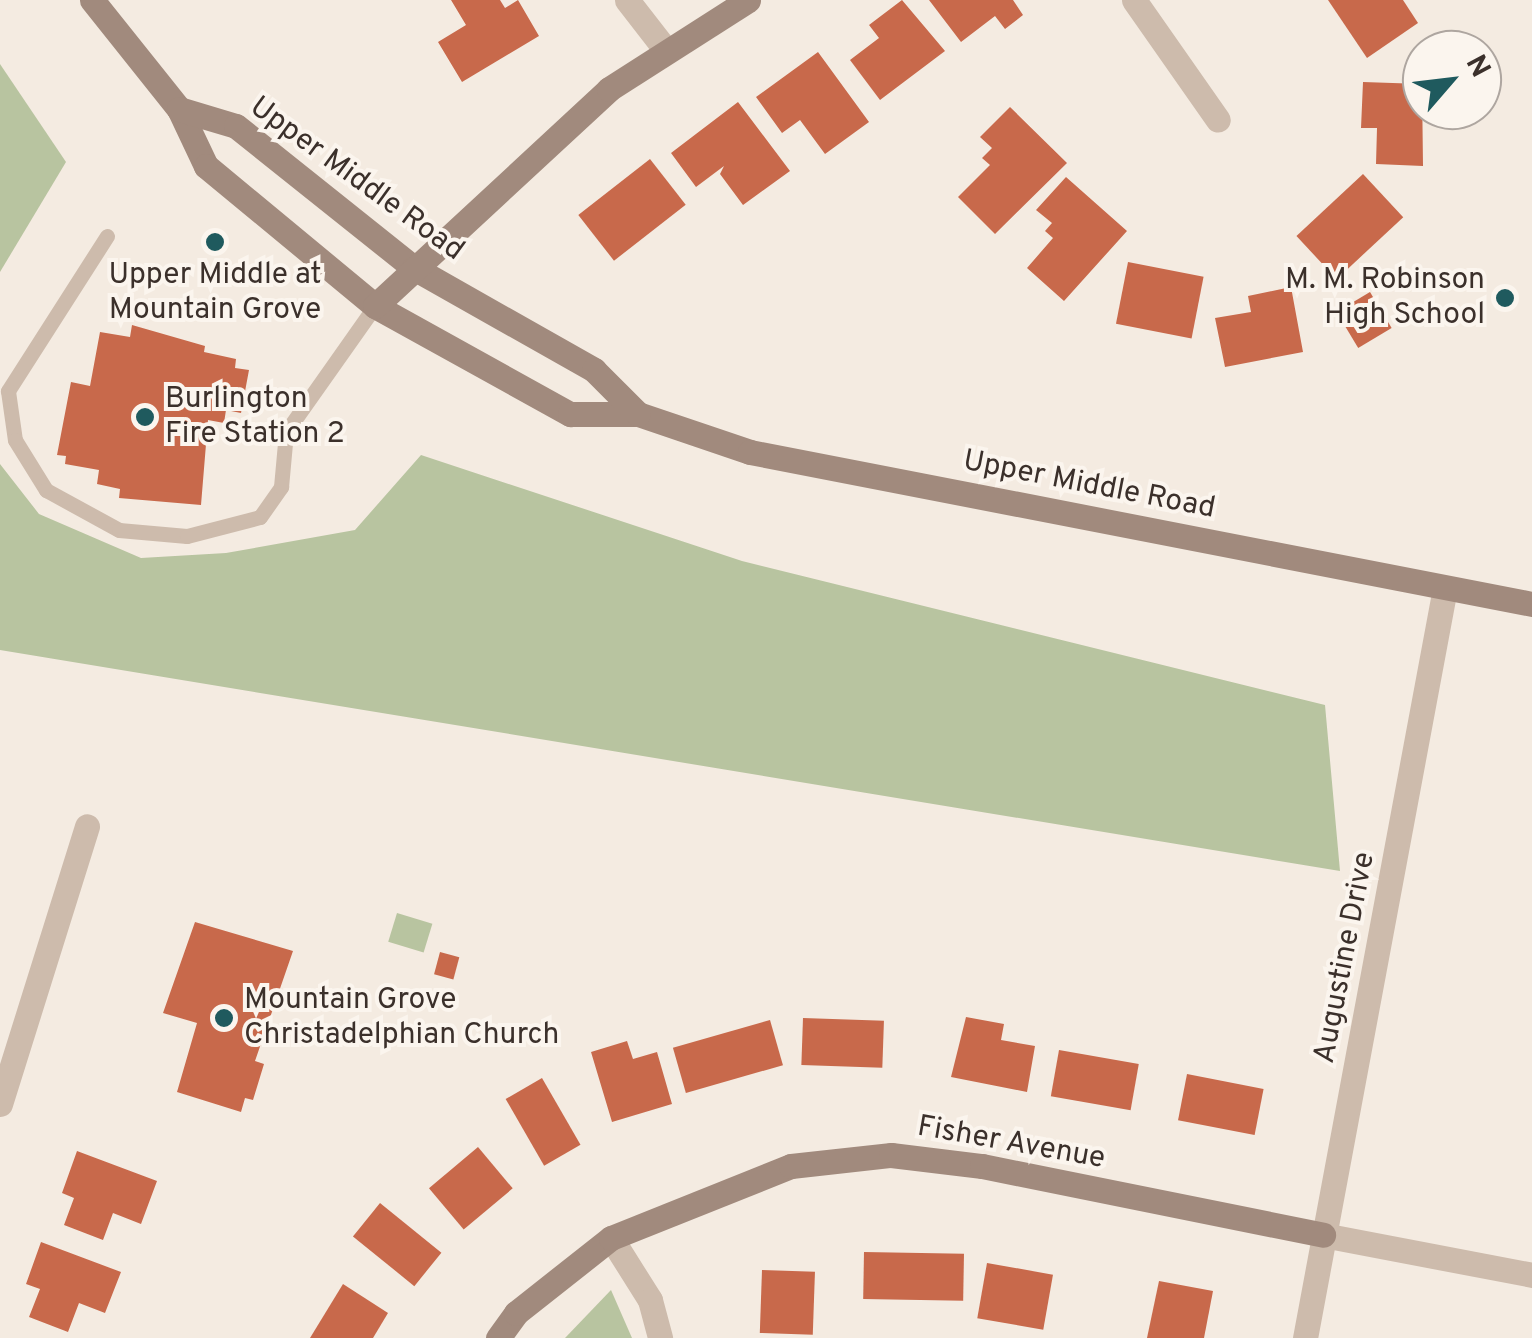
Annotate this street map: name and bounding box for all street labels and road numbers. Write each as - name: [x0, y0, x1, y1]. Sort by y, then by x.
- street label: Upper Middle Road: [242, 90, 470, 270]
- street label: Upper Middle Road: [960, 444, 1218, 528]
- street label: Augustine Drive: [1308, 849, 1384, 1067]
- street label: Fisher Avenue: [914, 1110, 1108, 1178]

